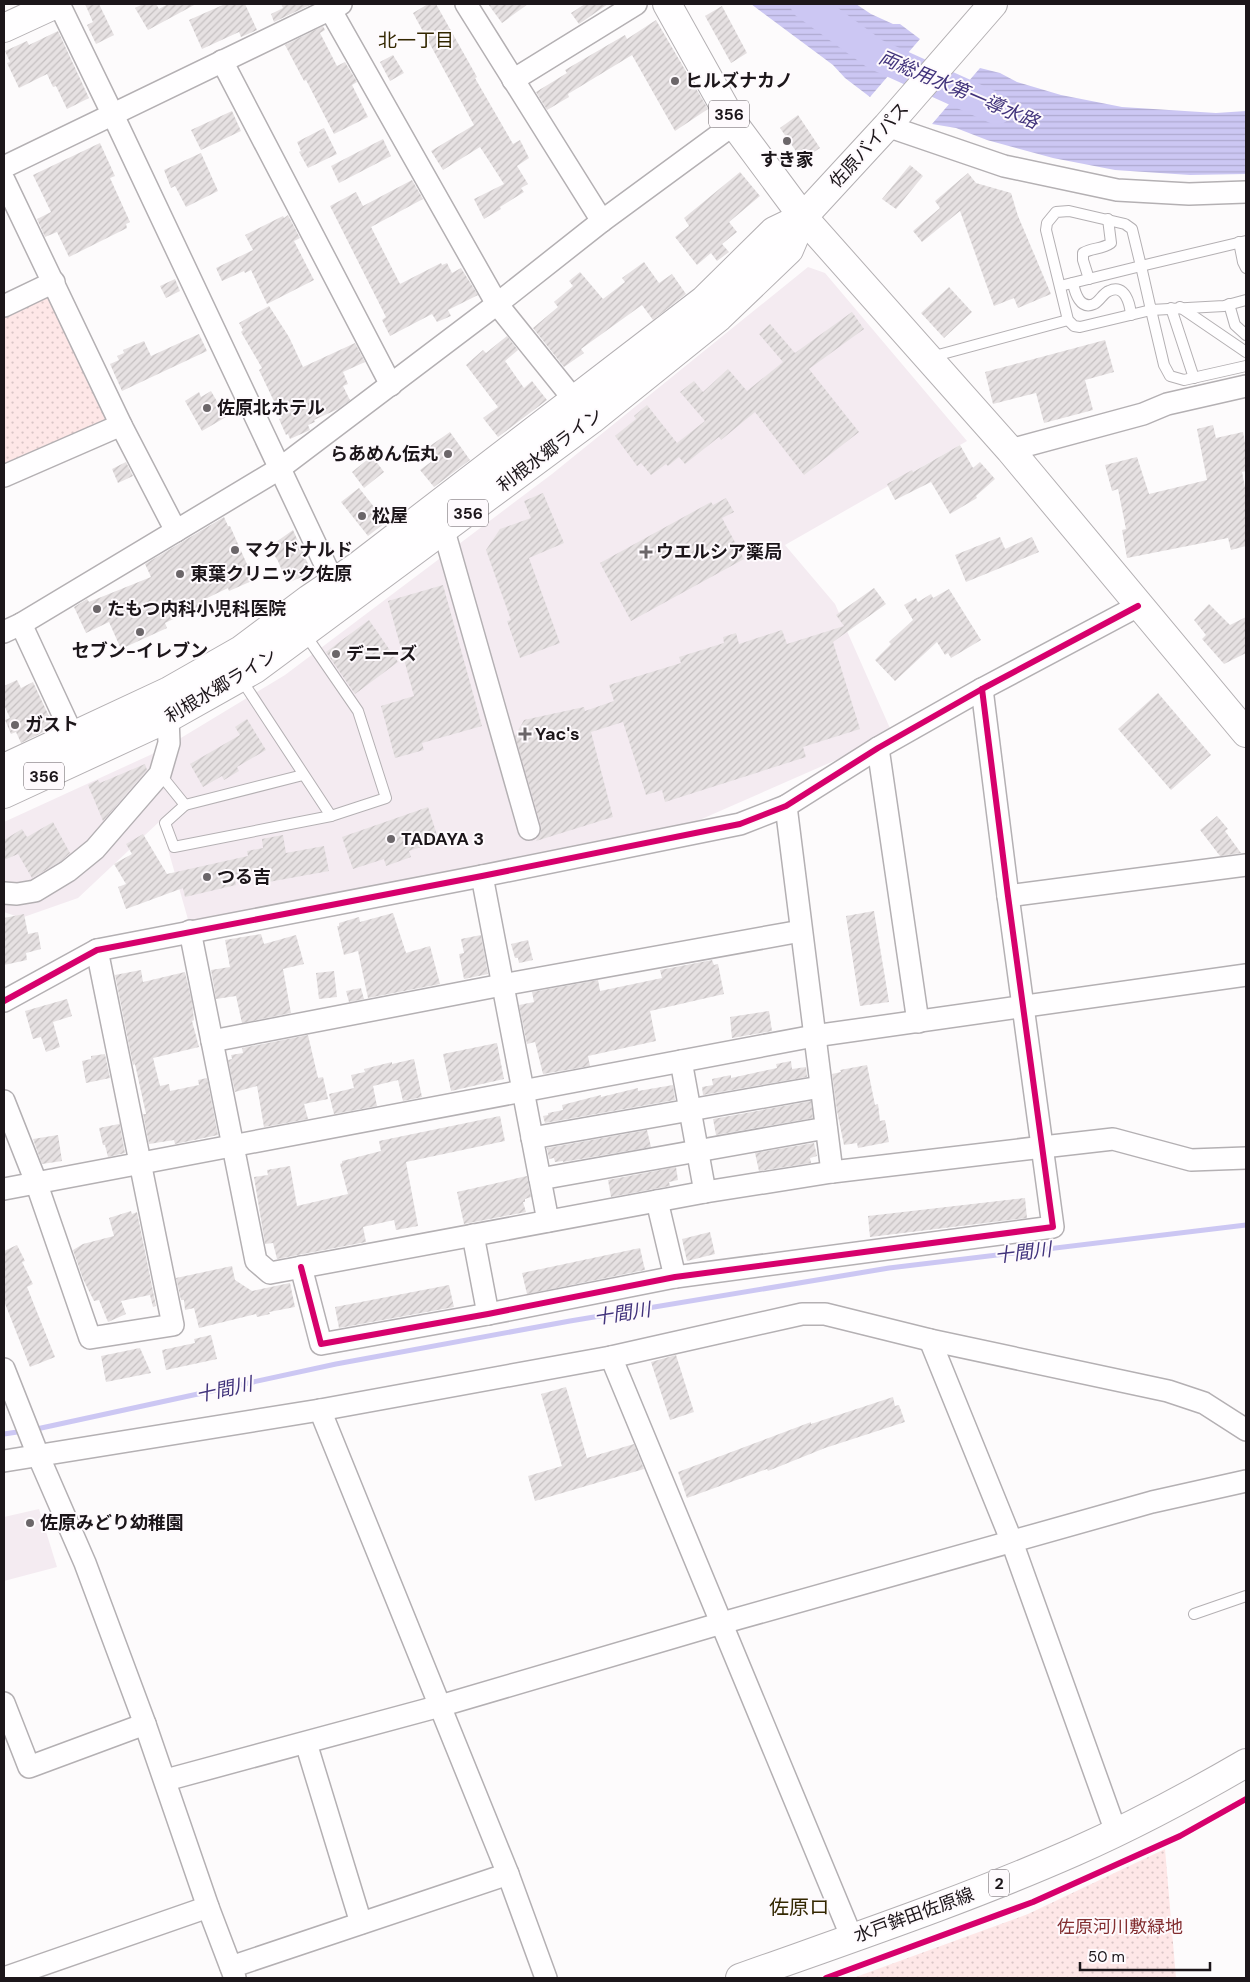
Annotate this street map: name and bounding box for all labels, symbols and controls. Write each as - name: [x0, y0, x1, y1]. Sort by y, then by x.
- district label: 北一丁目: [378, 28, 454, 53]
- water label: 両総用水第一導水路: [875, 45, 1044, 135]
- place label: ヒルズナカノ: [685, 69, 793, 93]
- marker: ヒルズナカノ: [669, 75, 681, 87]
- street label: 佐原バイパス: [824, 97, 914, 193]
- road number: 356: [709, 100, 749, 128]
- marker: すき家: [781, 135, 793, 147]
- place label: すき家: [760, 148, 814, 172]
- place label: 佐原北ホテル: [217, 396, 325, 420]
- marker: 佐原北ホテル: [201, 402, 213, 414]
- street label: 利根水郷ライン: [492, 403, 608, 497]
- place label: らあめん伝丸: [330, 442, 438, 466]
- marker: らあめん伝丸: [442, 448, 454, 460]
- road number: 356: [448, 499, 488, 526]
- place label: 松屋: [372, 504, 408, 528]
- marker: 松屋: [356, 510, 368, 522]
- place label: マクドナルド: [245, 538, 353, 562]
- place label: ウエルシア薬局: [656, 540, 782, 564]
- marker: マクドナルド: [229, 544, 241, 556]
- marker: ウエルシア薬局: [640, 546, 652, 558]
- place label: 東葉クリニック佐原: [190, 562, 352, 586]
- marker: 東葉クリニック佐原: [174, 568, 186, 580]
- place label: たもつ内科小児科医院: [107, 597, 286, 621]
- marker: たもつ内科小児科医院: [91, 603, 103, 615]
- marker: セブン-イレブン: [134, 626, 146, 638]
- place label: セブン-イレブン: [72, 639, 208, 663]
- place label: デニーズ: [346, 642, 417, 666]
- street label: 利根水郷ライン: [161, 643, 281, 729]
- marker: デニーズ: [330, 648, 342, 660]
- place label: ガスト: [25, 713, 79, 737]
- marker: ガスト: [9, 719, 21, 731]
- place label: Yac's: [535, 722, 580, 746]
- marker: Yac's: [519, 728, 531, 740]
- road number: 356: [24, 762, 64, 789]
- place label: TADAYA 3: [401, 827, 484, 851]
- marker: TADAYA 3: [385, 833, 397, 845]
- place label: つる吉: [217, 865, 271, 889]
- marker: つる吉: [201, 871, 213, 883]
- water label: 十間川: [993, 1236, 1055, 1268]
- water label: 十間川: [592, 1296, 654, 1330]
- water label: 十間川: [194, 1371, 257, 1408]
- place label: 佐原みどり幼稚園: [40, 1511, 184, 1535]
- marker: 佐原みどり幼稚園: [24, 1517, 36, 1529]
- road number: 2: [989, 1870, 1009, 1896]
- street label: 水戸鉾田佐原線: [851, 1882, 977, 1948]
- district label: 佐原ロ: [769, 1894, 829, 1920]
- park label: 佐原河川敷緑地: [1057, 1915, 1183, 1939]
- scale bar: [1080, 1940, 1210, 1972]
- text: 50 m: [1088, 1947, 1125, 1967]

